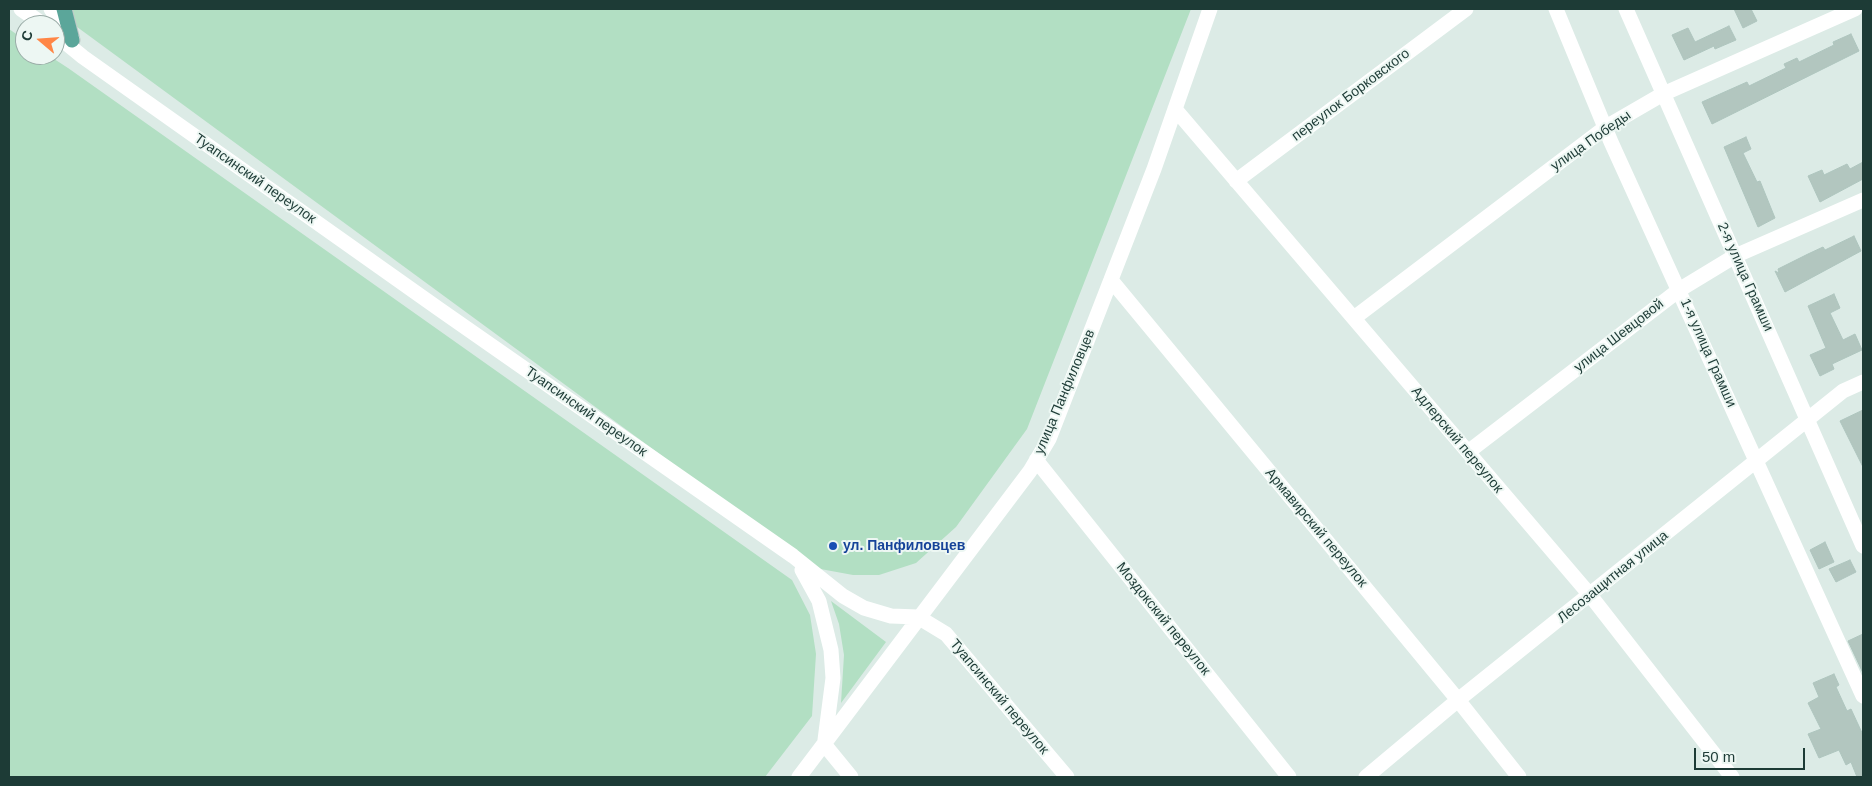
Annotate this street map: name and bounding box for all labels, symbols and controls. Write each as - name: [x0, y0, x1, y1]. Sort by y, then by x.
- north arrow: [15, 15, 65, 65]
- text: С: [18, 28, 36, 43]
- street label: переулок Борковского: [1289, 45, 1413, 145]
- street label: улица Победы: [1548, 107, 1634, 175]
- street label: Туапсинский переулок: [191, 131, 319, 227]
- street label: 2-я улица Грамши: [1713, 220, 1777, 334]
- street label: улица Шевцовой: [1571, 296, 1667, 376]
- street label: 1-я улица Грамши: [1676, 296, 1740, 410]
- street label: улица Панфиловцев: [1031, 327, 1099, 457]
- street label: Туапсинский переулок: [522, 364, 650, 460]
- street label: Адлерский переулок: [1408, 383, 1506, 497]
- street label: Армавирский переулок: [1261, 465, 1371, 591]
- street label: Лесозащитная улица: [1554, 527, 1672, 627]
- place label: ул. Панфиловцев: [843, 538, 965, 554]
- marker: ул. Панфиловцев: [827, 540, 839, 552]
- street label: Моздокский переулок: [1112, 559, 1214, 679]
- street label: Туапсинский переулок: [946, 636, 1052, 758]
- scale bar: [1697, 738, 1808, 770]
- text: 50 m: [1702, 748, 1735, 765]

